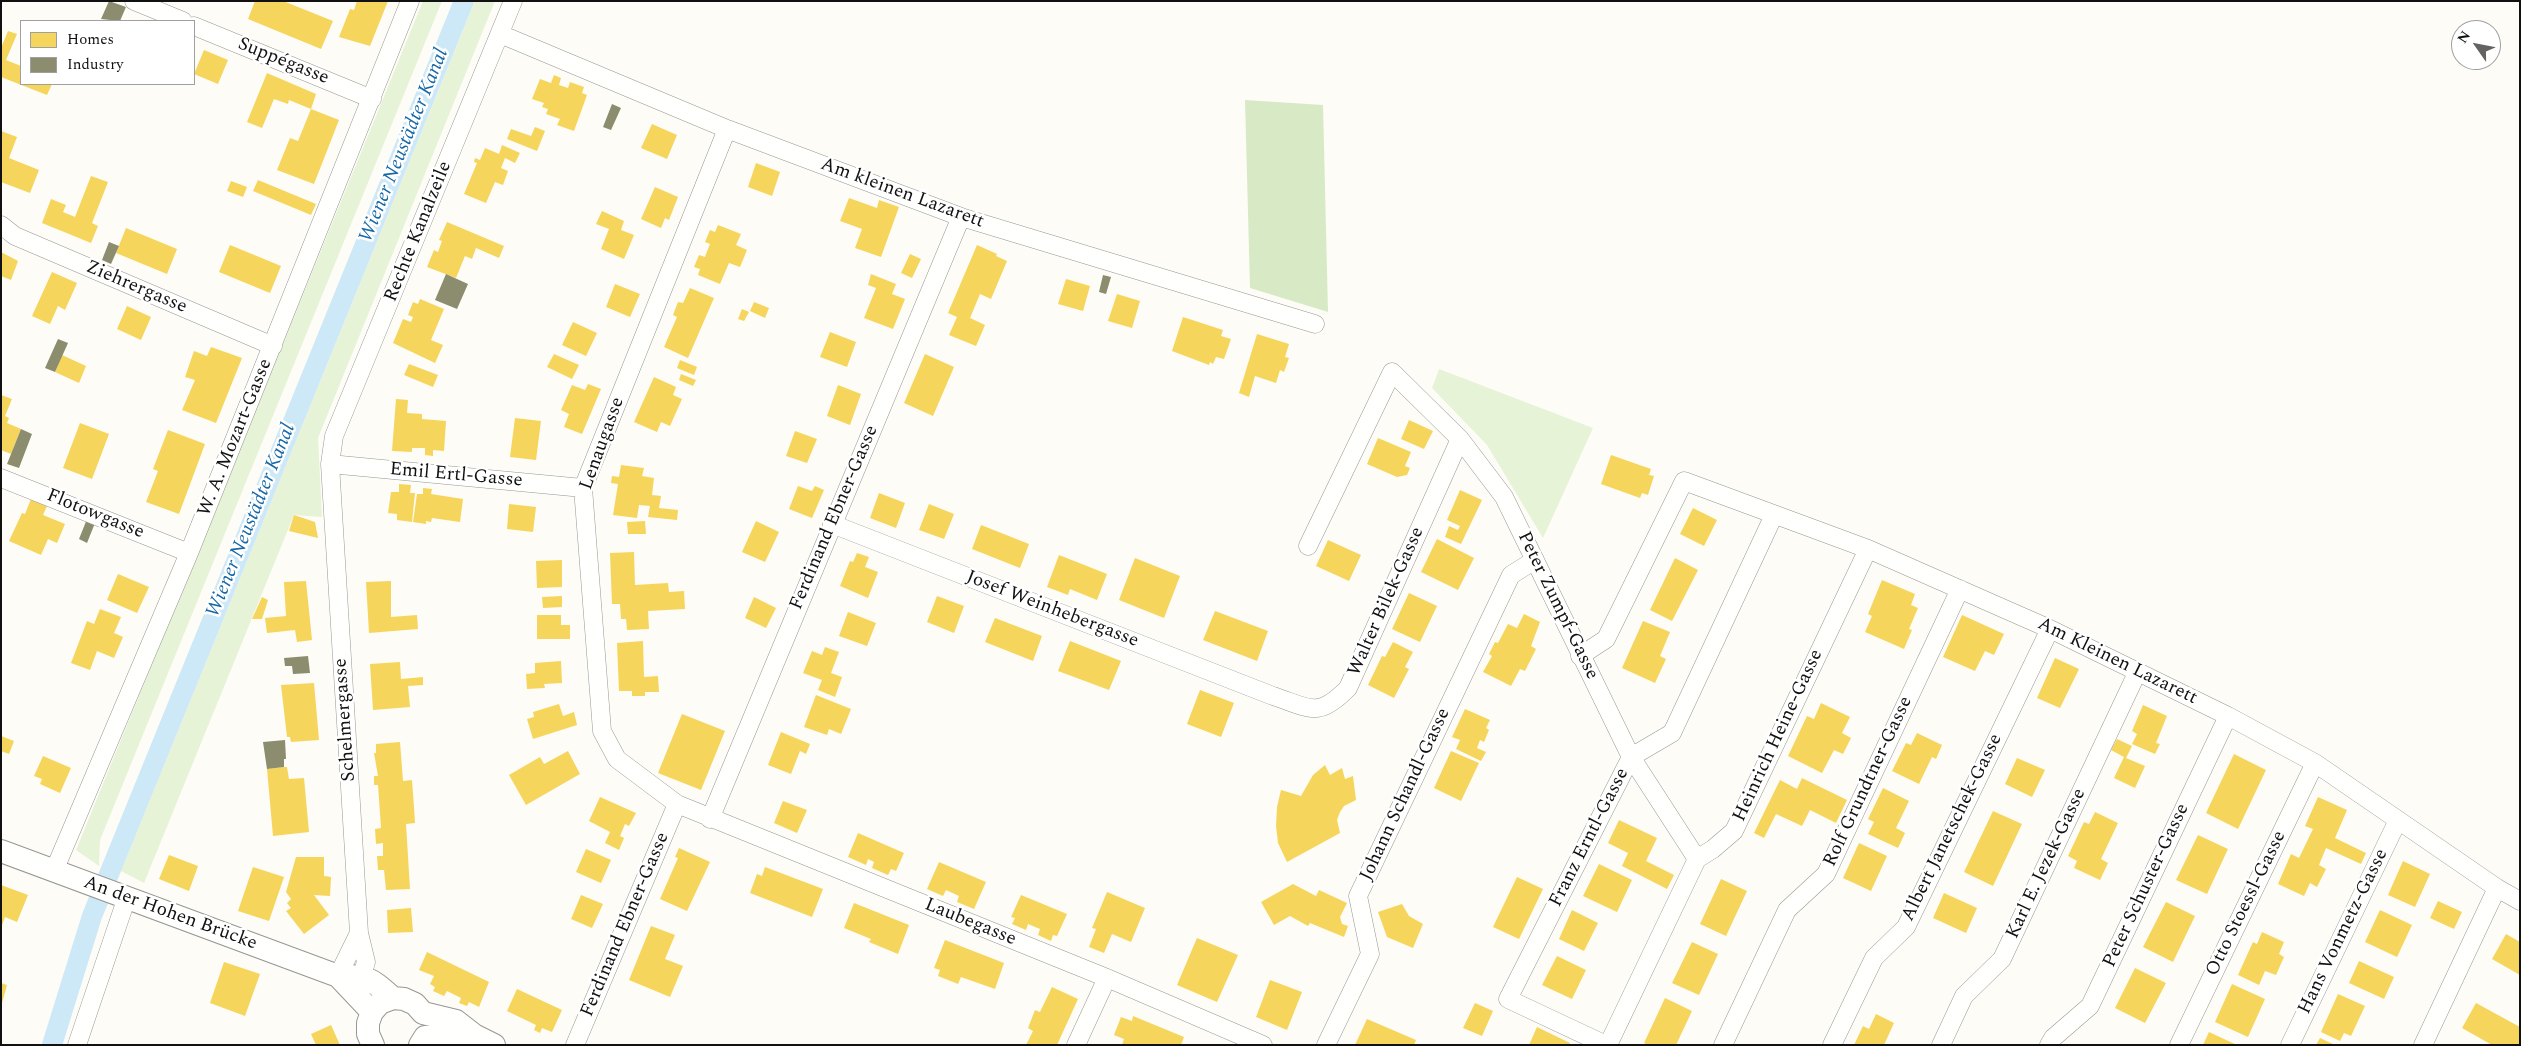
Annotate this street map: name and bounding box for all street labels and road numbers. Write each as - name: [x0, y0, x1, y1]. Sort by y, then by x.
- street label: Suppégasse: [234, 33, 332, 91]
- street label: Am kleinen Lazarett: [817, 154, 987, 234]
- street label: Rechte Kanalzeile: [380, 158, 458, 306]
- street label: Ziehrergasse: [82, 256, 190, 320]
- street label: W. A. Mozart-Gasse: [194, 356, 278, 520]
- street label: Lenaugasse: [576, 395, 630, 493]
- street label: Ferdinand Ebner-Gasse: [786, 422, 884, 614]
- street label: Emil Ertl-Gasse: [388, 459, 524, 493]
- street label: Flotowgasse: [43, 485, 147, 545]
- street label: Walter Bilek-Gasse: [1344, 524, 1430, 680]
- street label: Peter Zumpf-Gasse: [1511, 528, 1603, 684]
- street label: Josef Weinhebergasse: [962, 567, 1142, 653]
- street label: Am Kleinen Lazarett: [2033, 613, 2201, 711]
- street label: Heinrich Heine-Gasse: [1729, 646, 1829, 826]
- street label: Schelmergasse: [330, 658, 362, 782]
- street label: Rolf Grundtner-Gasse: [1820, 693, 1918, 871]
- street label: Johann Schandl-Gasse: [1356, 705, 1456, 885]
- street label: Albert Janetschek-Gasse: [1898, 731, 2008, 925]
- street label: Franz Erntl-Gasse: [1545, 765, 1635, 911]
- street label: Karl E. Jezek-Gasse: [2002, 785, 2092, 943]
- street label: Peter Schuster-Gasse: [2099, 800, 2195, 972]
- street label: Otto Stoessl-Gasse: [2202, 828, 2292, 980]
- street label: Ferdinand Ebner-Gasse: [577, 829, 675, 1021]
- street label: Hans Vonmetz-Gasse: [2294, 846, 2394, 1018]
- street label: An der Hohen Brücke: [80, 872, 260, 956]
- street label: Laubegasse: [921, 894, 1019, 952]

